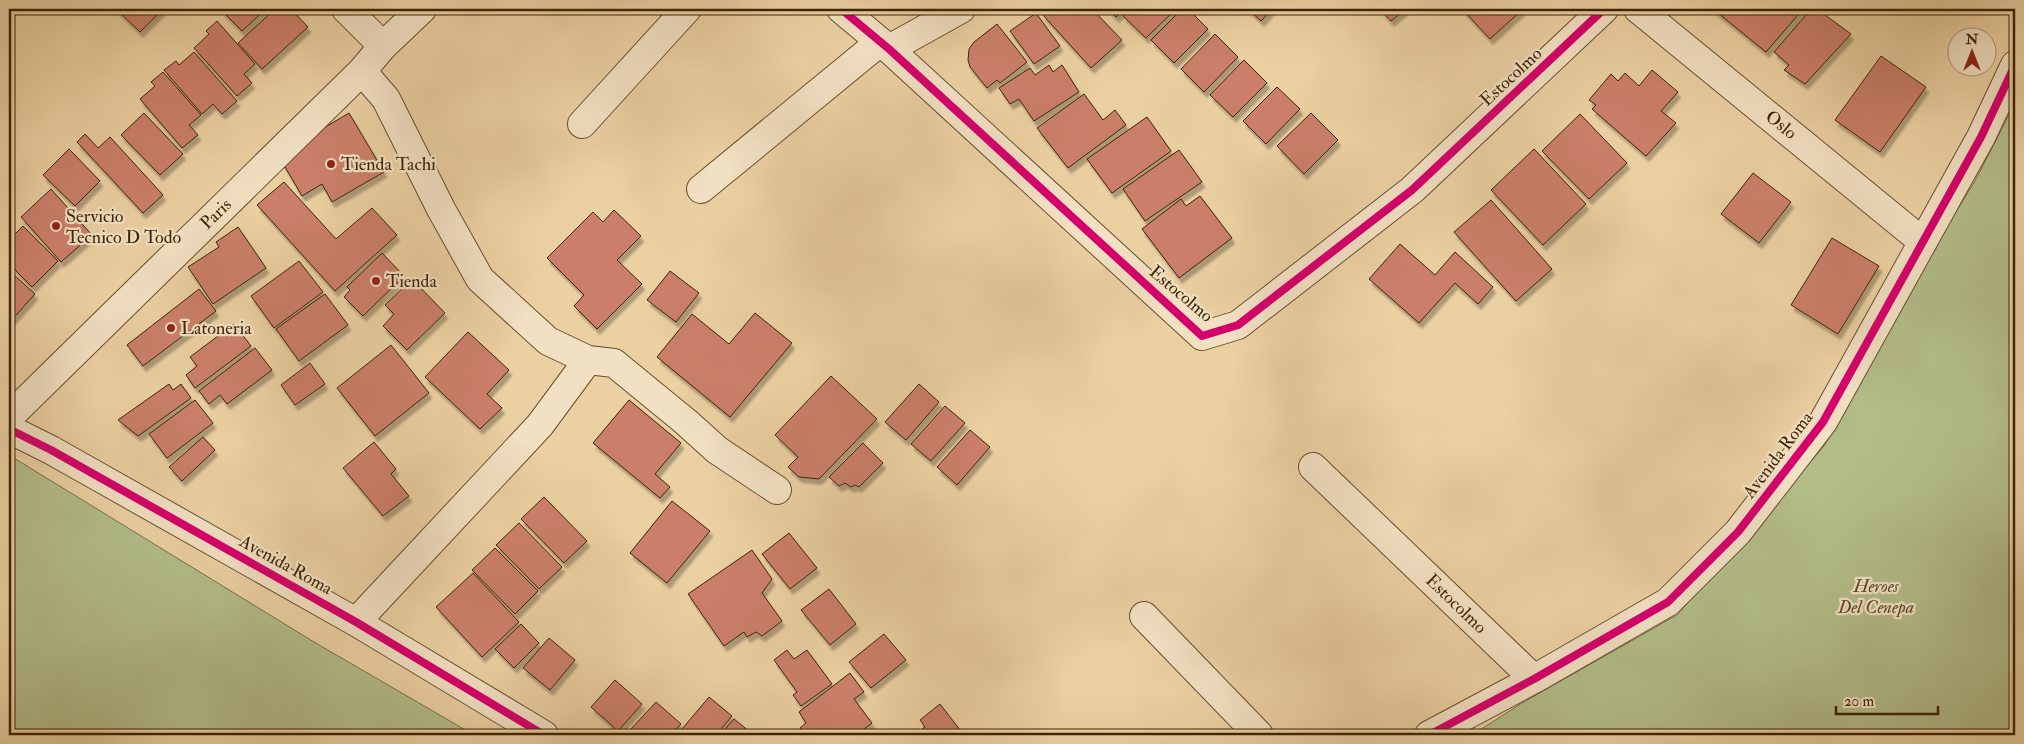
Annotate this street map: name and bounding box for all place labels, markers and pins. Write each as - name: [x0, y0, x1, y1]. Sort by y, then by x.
- place label: Tienda Tachi: [341, 153, 436, 176]
- marker: Tienda Tachi: [325, 158, 337, 170]
- place label: Servicio Tecnico D Todo: [66, 205, 182, 249]
- marker: Servicio Tecnico D Todo: [50, 220, 62, 232]
- place label: Tienda: [386, 270, 437, 293]
- marker: Tienda: [370, 275, 382, 287]
- place label: Latoneria: [181, 317, 252, 340]
- marker: Latoneria: [165, 322, 177, 334]

